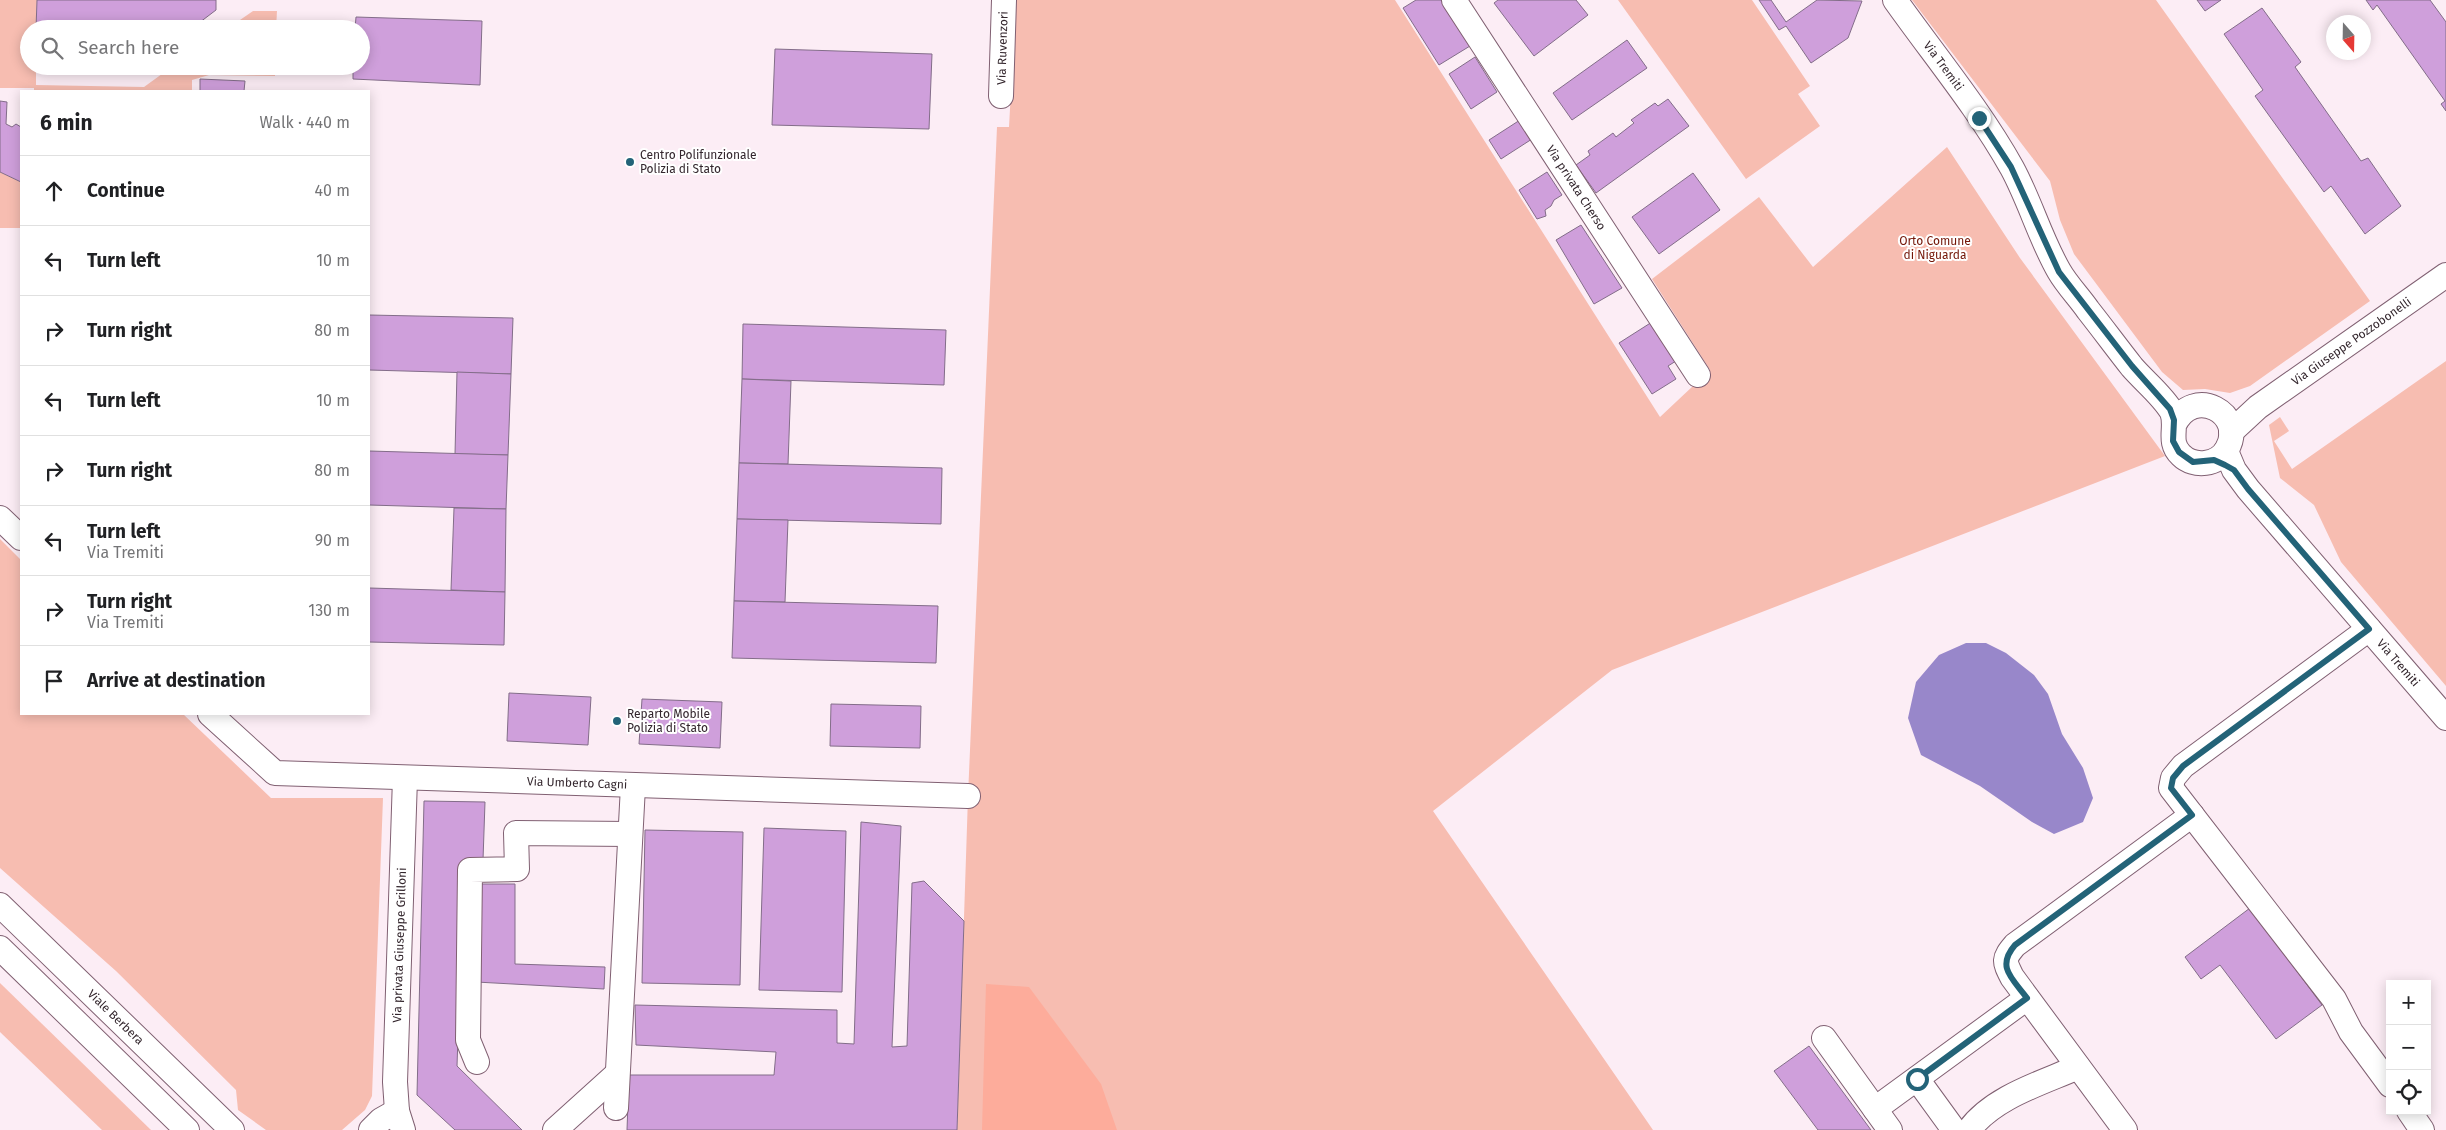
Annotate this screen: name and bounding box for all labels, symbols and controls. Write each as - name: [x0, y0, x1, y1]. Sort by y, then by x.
- street label: Via Ruvenzori: [994, 11, 1011, 85]
- north arrow: [2326, 15, 2371, 60]
- search box: [20, 20, 370, 75]
- icon: search: [38, 34, 66, 62]
- text: Search here: [78, 36, 179, 59]
- street label: Via Tremiti: [1921, 39, 1966, 93]
- route end: [1968, 107, 1991, 130]
- text: 6 min: [40, 110, 93, 136]
- text: Walk · 440 m: [260, 113, 350, 132]
- street label: Via privata Cherso: [1543, 143, 1609, 233]
- place label: Centro Polifunzionale Polizia di Stato: [640, 148, 756, 176]
- marker: Centro Polifunzionale Polizia di Stato: [624, 156, 636, 168]
- icon: ahead: [40, 177, 68, 205]
- text: Continue: [87, 179, 165, 202]
- text: 40 m: [315, 181, 350, 200]
- park label: Orto Comune di Niguarda: [1899, 234, 1971, 262]
- icon: left: [40, 247, 68, 275]
- text: Turn left: [87, 249, 161, 272]
- text: 10 m: [316, 251, 350, 270]
- street label: Via Giuseppe Pozzobonelli: [2289, 295, 2414, 388]
- icon: right: [40, 317, 68, 345]
- text: Turn right: [87, 319, 172, 342]
- text: 80 m: [314, 321, 350, 340]
- icon: left: [40, 387, 68, 415]
- text: Turn left: [87, 389, 161, 412]
- text: 10 m: [316, 391, 350, 410]
- icon: right: [40, 457, 68, 485]
- text: Turn right: [87, 459, 172, 482]
- text: 80 m: [314, 461, 350, 480]
- text: Turn left: [87, 520, 161, 543]
- icon: left: [40, 527, 68, 555]
- text: 90 m: [315, 531, 350, 550]
- text: Via Tremiti: [87, 543, 164, 562]
- text: Turn right: [87, 590, 172, 613]
- icon: right: [40, 597, 68, 625]
- text: 130 m: [308, 601, 350, 620]
- text: Via Tremiti: [87, 613, 164, 632]
- street label: Via Tremiti: [2374, 636, 2423, 689]
- icon: arrive: [40, 667, 68, 695]
- text: Arrive at destination: [87, 669, 266, 692]
- place label: Reparto Mobile Polizia di Stato: [627, 707, 710, 735]
- marker: Reparto Mobile Polizia di Stato: [611, 715, 623, 727]
- street label: Via Umberto Cagni: [527, 774, 627, 792]
- street label: Via privata Giuseppe Grilloni: [390, 867, 409, 1023]
- map controls: [2386, 980, 2431, 1115]
- button: +: [2386, 980, 2431, 1025]
- street label: Viale Berbera: [85, 987, 147, 1047]
- button: −: [2386, 1025, 2431, 1070]
- route start: [1906, 1068, 1929, 1091]
- button: locate: [2386, 1070, 2431, 1115]

